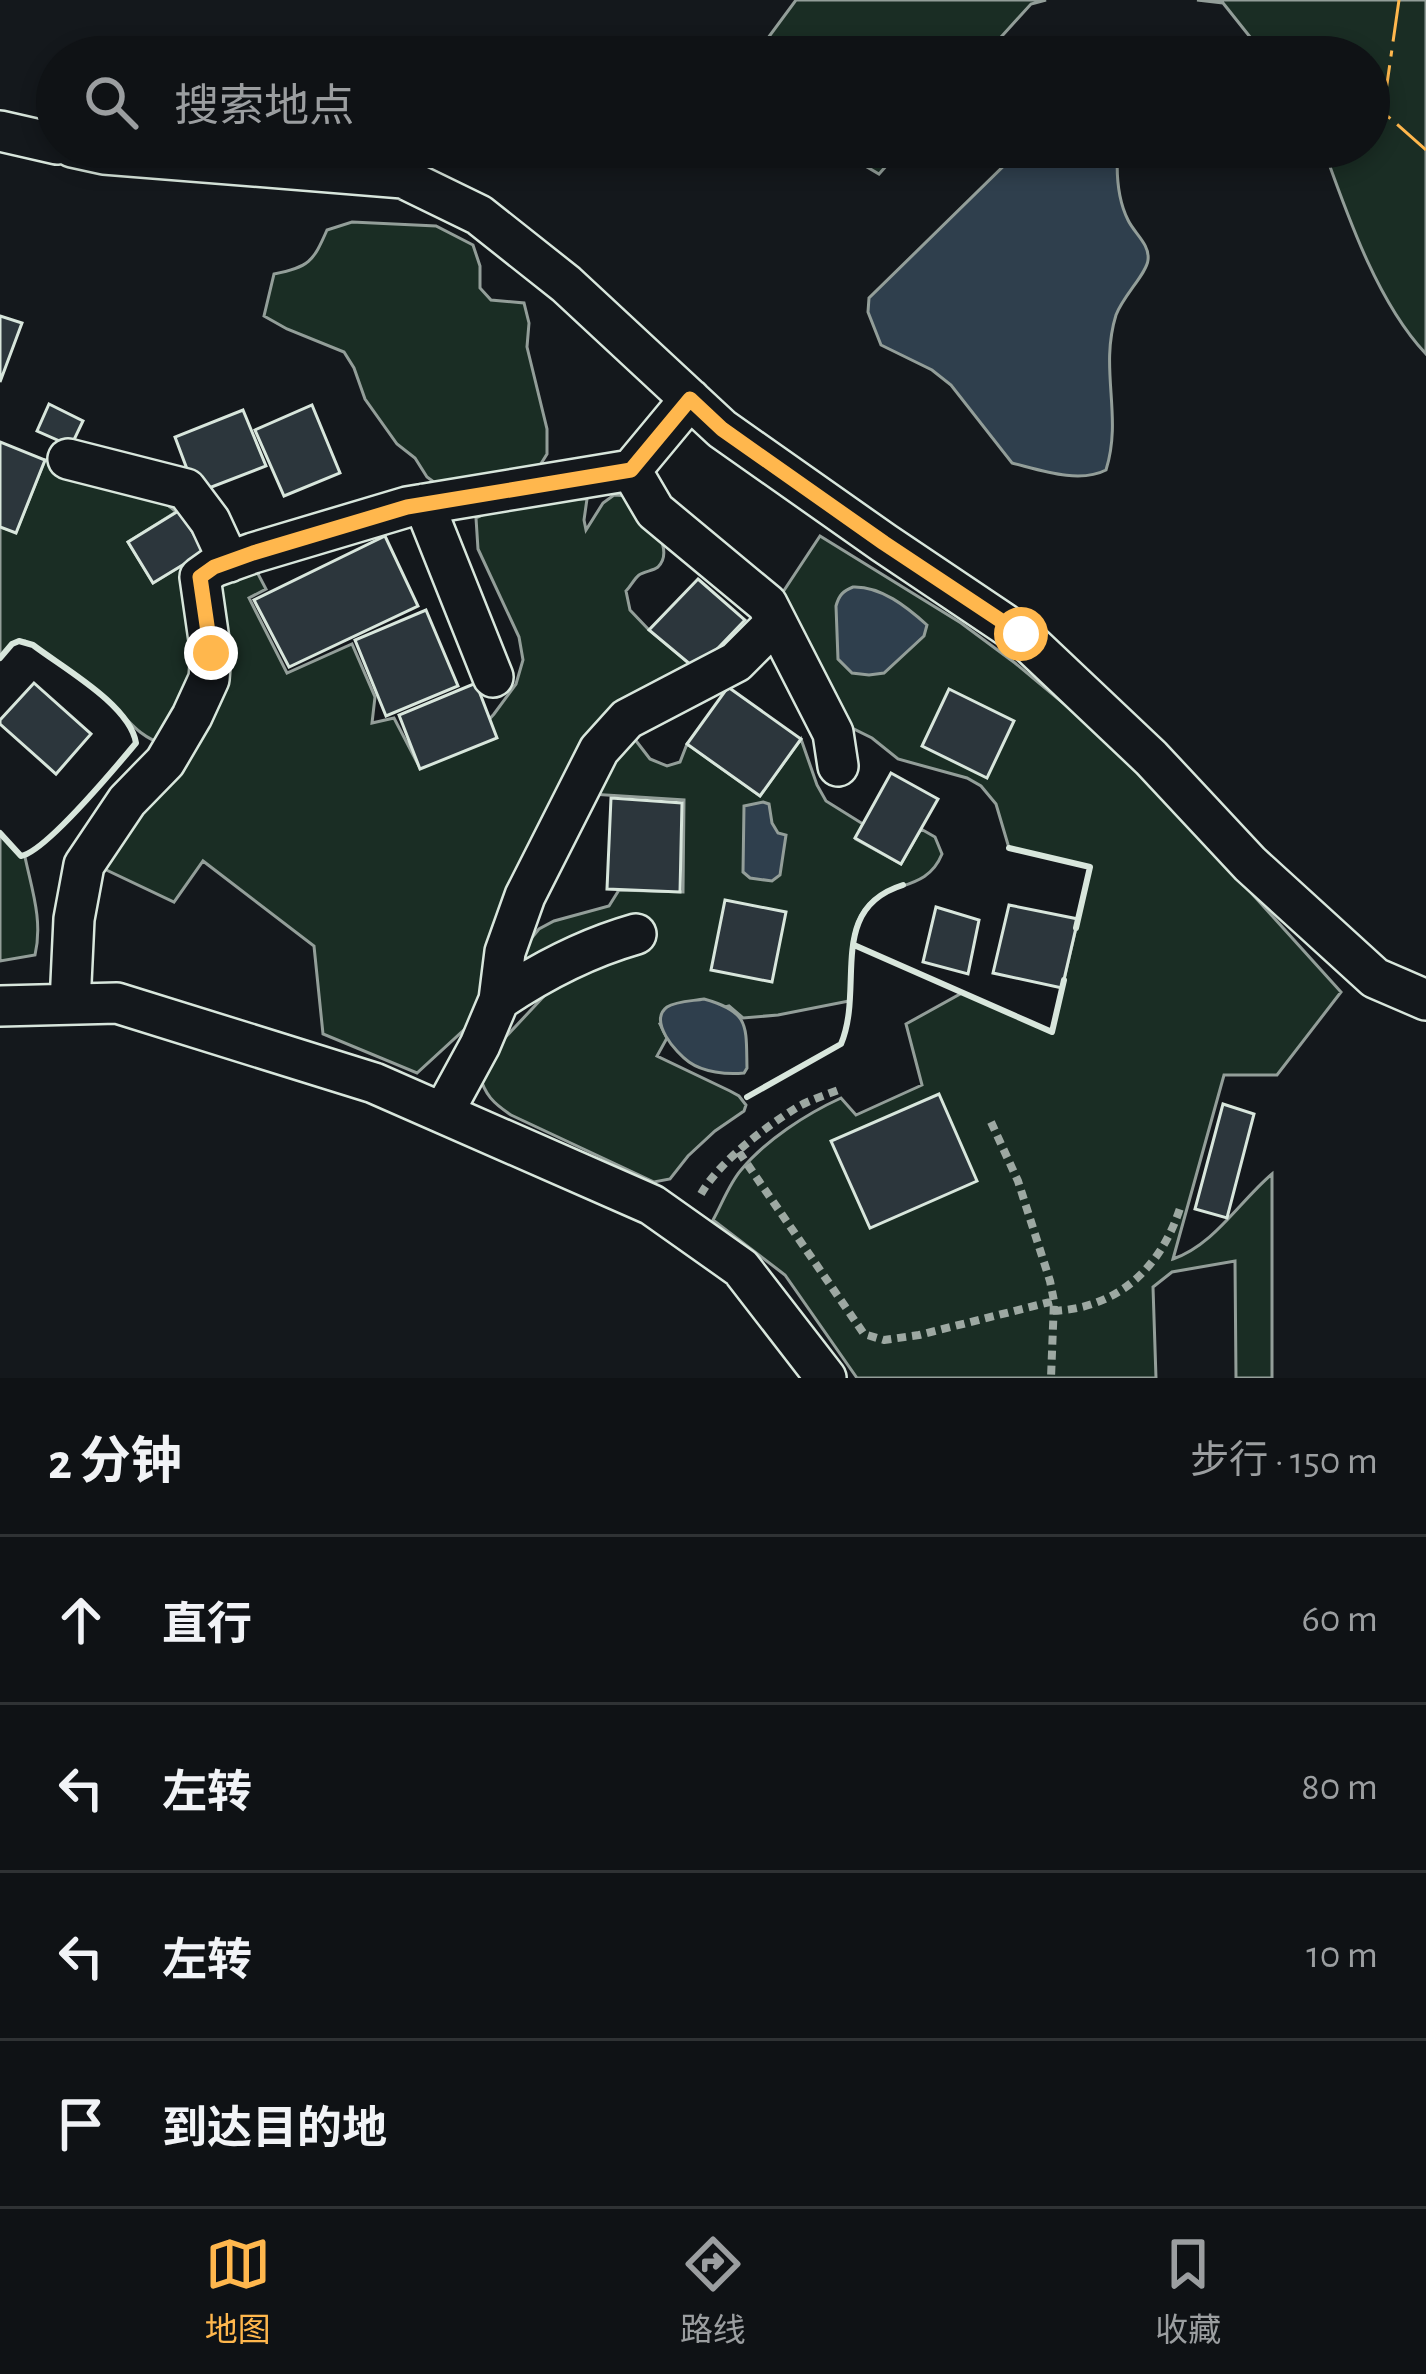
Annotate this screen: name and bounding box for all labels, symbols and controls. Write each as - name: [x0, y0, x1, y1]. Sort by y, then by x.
- search box: [36, 36, 1390, 168]
- icon: search: [78, 69, 144, 135]
- text: 搜索地点: [174, 85, 354, 130]
- route start: [994, 607, 1048, 661]
- route end: [184, 626, 238, 680]
- text: 2 分钟: [48, 1437, 182, 1488]
- text: 步行 · 150 m: [1190, 1442, 1378, 1481]
- icon: ahead: [48, 1587, 114, 1653]
- text: 60 m: [1301, 1600, 1378, 1639]
- text: 直行: [162, 1603, 252, 1648]
- icon: left: [48, 1755, 114, 1821]
- text: 80 m: [1301, 1768, 1378, 1807]
- text: 左转: [162, 1771, 252, 1816]
- icon: left: [48, 1923, 114, 1989]
- text: 10 m: [1306, 1936, 1378, 1975]
- text: 左转: [162, 1939, 252, 1984]
- icon: arrive: [48, 2091, 114, 2157]
- text: 到达目的地: [162, 2107, 387, 2152]
- tab: 地图: [205, 2231, 271, 2352]
- tab: 路线: [680, 2231, 746, 2352]
- tab: 收藏: [1155, 2231, 1221, 2352]

